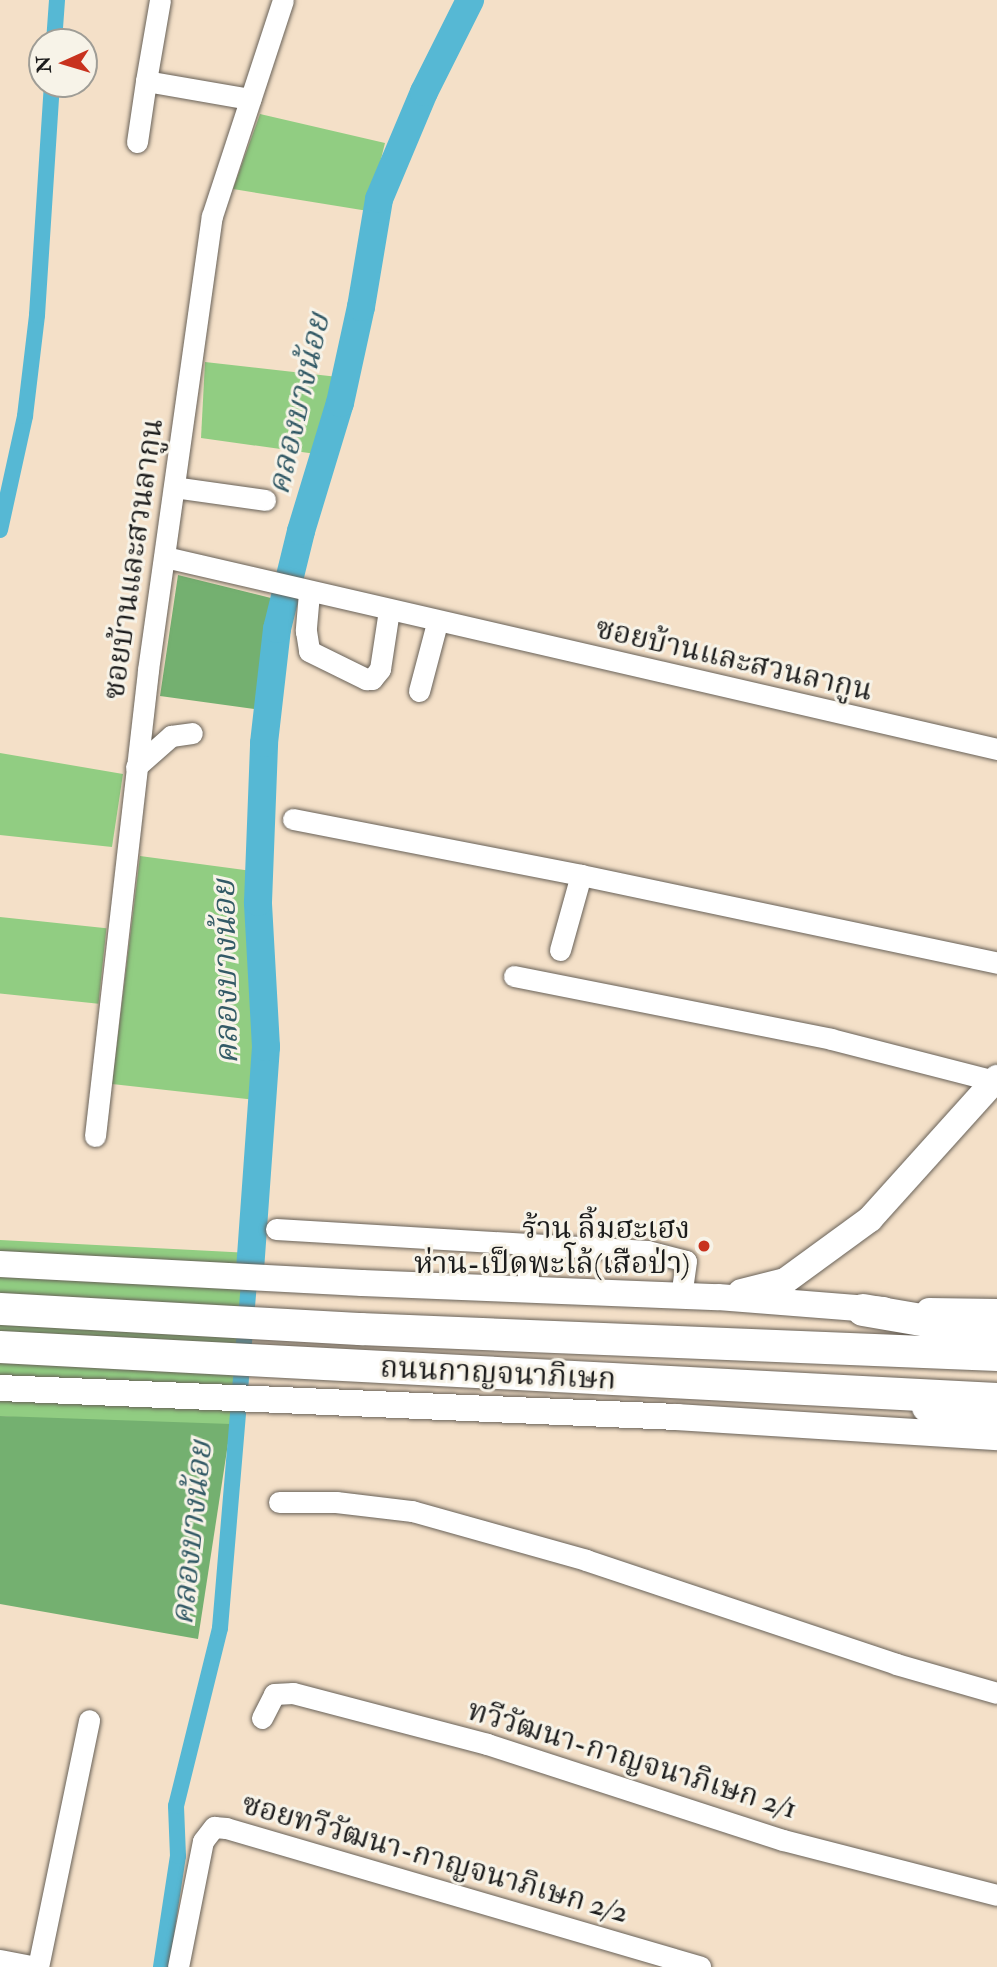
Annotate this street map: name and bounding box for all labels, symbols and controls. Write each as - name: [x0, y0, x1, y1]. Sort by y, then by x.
- north arrow: [28, 28, 98, 98]
- text: N: [31, 55, 57, 74]
- water label: คลองบางน้อย: [260, 310, 338, 498]
- street label: ซอยบ้านและสวนลากูน: [96, 416, 172, 702]
- street label: ซอยบ้านและสวนลากูน: [592, 611, 876, 709]
- water label: คลองบางน้อย: [205, 879, 247, 1065]
- place label: ร้าน ลิ้มฮะเฮง ห่าน-เป็ดพะโล้(เสือป่า): [414, 1211, 690, 1282]
- marker: ร้าน ลิ้มฮะเฮง ห่าน-เป็ดพะโล้(เสือป่า): [696, 1238, 712, 1254]
- street label: ถนนกาญจนาภิเษก: [379, 1350, 617, 1398]
- water label: คลองบางน้อย: [163, 1439, 221, 1627]
- street label: ทวีวัฒนา-กาญจนาภิเษก 2/1: [463, 1693, 801, 1827]
- street label: ซอยทวีวัฒนา-กาญจนาภิเษก 2/2: [238, 1787, 632, 1931]

